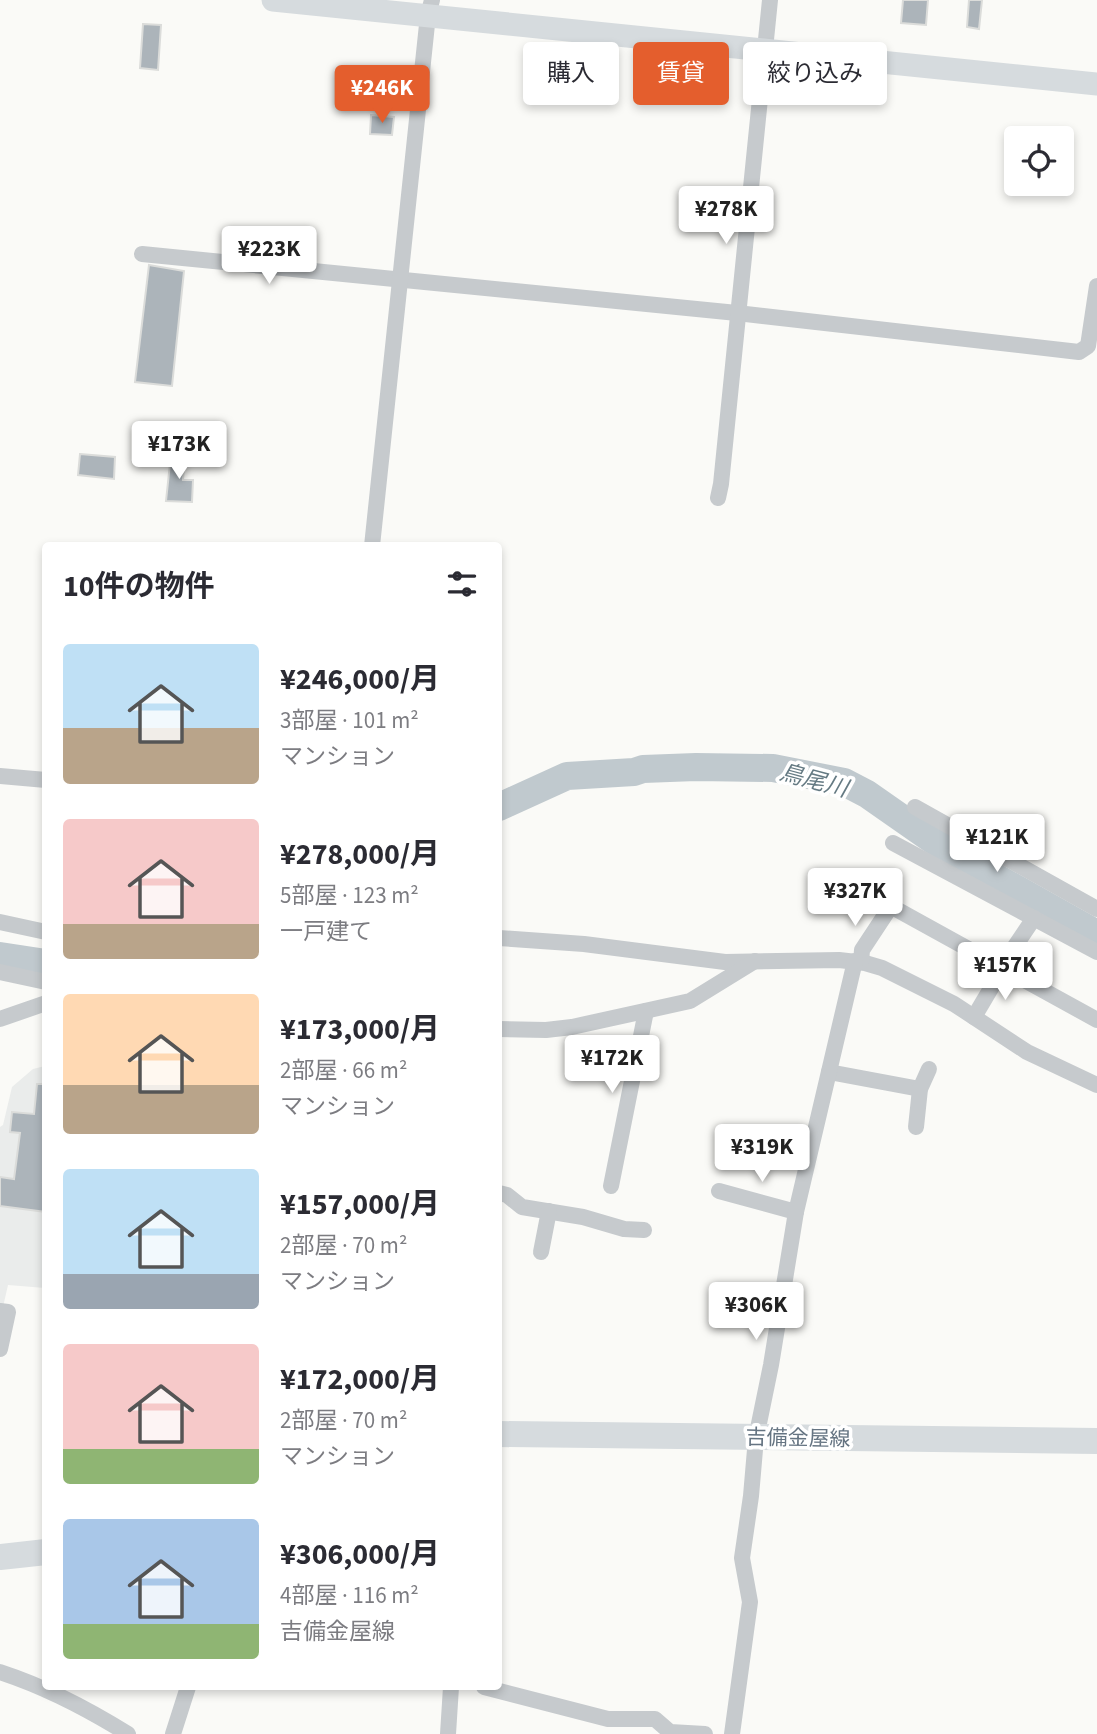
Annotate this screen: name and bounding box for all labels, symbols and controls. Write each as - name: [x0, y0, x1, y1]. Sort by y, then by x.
- chip: 購入: [523, 42, 619, 105]
- chip: 賃貸: [633, 42, 729, 105]
- chip: 絞り込み: [743, 42, 887, 105]
- pin: ¥246K: [333, 66, 431, 125]
- text: ¥246K: [351, 71, 413, 104]
- map controls: [1004, 126, 1074, 196]
- button: locate: [1004, 126, 1074, 196]
- pin: ¥278K: [677, 187, 775, 246]
- text: ¥278K: [695, 192, 757, 225]
- pin: ¥223K: [220, 226, 318, 286]
- text: ¥223K: [238, 232, 300, 265]
- pin: ¥173K: [130, 421, 228, 481]
- text: ¥173K: [148, 427, 210, 460]
- text: 10件の物件: [63, 565, 215, 608]
- icon: filters: [443, 565, 481, 603]
- text: ¥246,000/月: [280, 658, 440, 701]
- icon: home: [119, 672, 203, 756]
- text: 3部屋 · 101 m²: [280, 704, 419, 737]
- text: マンション: [280, 740, 395, 773]
- water label: 鳥尾川: [776, 756, 854, 806]
- pin: ¥121K: [948, 814, 1046, 874]
- text: ¥121K: [966, 820, 1028, 853]
- text: ¥278,000/月: [280, 833, 440, 876]
- icon: home: [119, 847, 203, 931]
- pin: ¥327K: [806, 869, 904, 928]
- text: ¥327K: [824, 874, 886, 907]
- text: 5部屋 · 123 m²: [280, 879, 419, 912]
- text: 一戸建て: [280, 915, 372, 948]
- pin: ¥157K: [956, 942, 1054, 1002]
- text: ¥157K: [974, 948, 1036, 981]
- text: ¥173,000/月: [280, 1008, 440, 1051]
- icon: home: [119, 1022, 203, 1106]
- pin: ¥172K: [563, 1036, 661, 1095]
- text: ¥172K: [581, 1041, 643, 1074]
- text: 2部屋 · 66 m²: [280, 1054, 407, 1087]
- text: マンション: [280, 1090, 395, 1123]
- pin: ¥319K: [713, 1124, 811, 1184]
- text: ¥319K: [731, 1130, 793, 1163]
- text: ¥157,000/月: [280, 1183, 440, 1226]
- icon: home: [119, 1197, 203, 1281]
- text: 2部屋 · 70 m²: [280, 1229, 407, 1262]
- text: マンション: [280, 1265, 395, 1298]
- pin: ¥306K: [707, 1282, 805, 1342]
- text: ¥306K: [725, 1288, 787, 1321]
- text: ¥172,000/月: [280, 1358, 440, 1401]
- icon: home: [119, 1372, 203, 1456]
- text: 2部屋 · 70 m²: [280, 1404, 407, 1437]
- street label: 吉備金屋線: [745, 1422, 851, 1454]
- text: マンション: [280, 1440, 395, 1473]
- text: ¥306,000/月: [280, 1533, 440, 1576]
- icon: home: [119, 1547, 203, 1631]
- text: 4部屋 · 116 m²: [280, 1579, 419, 1612]
- text: 吉備金屋線: [280, 1615, 395, 1648]

